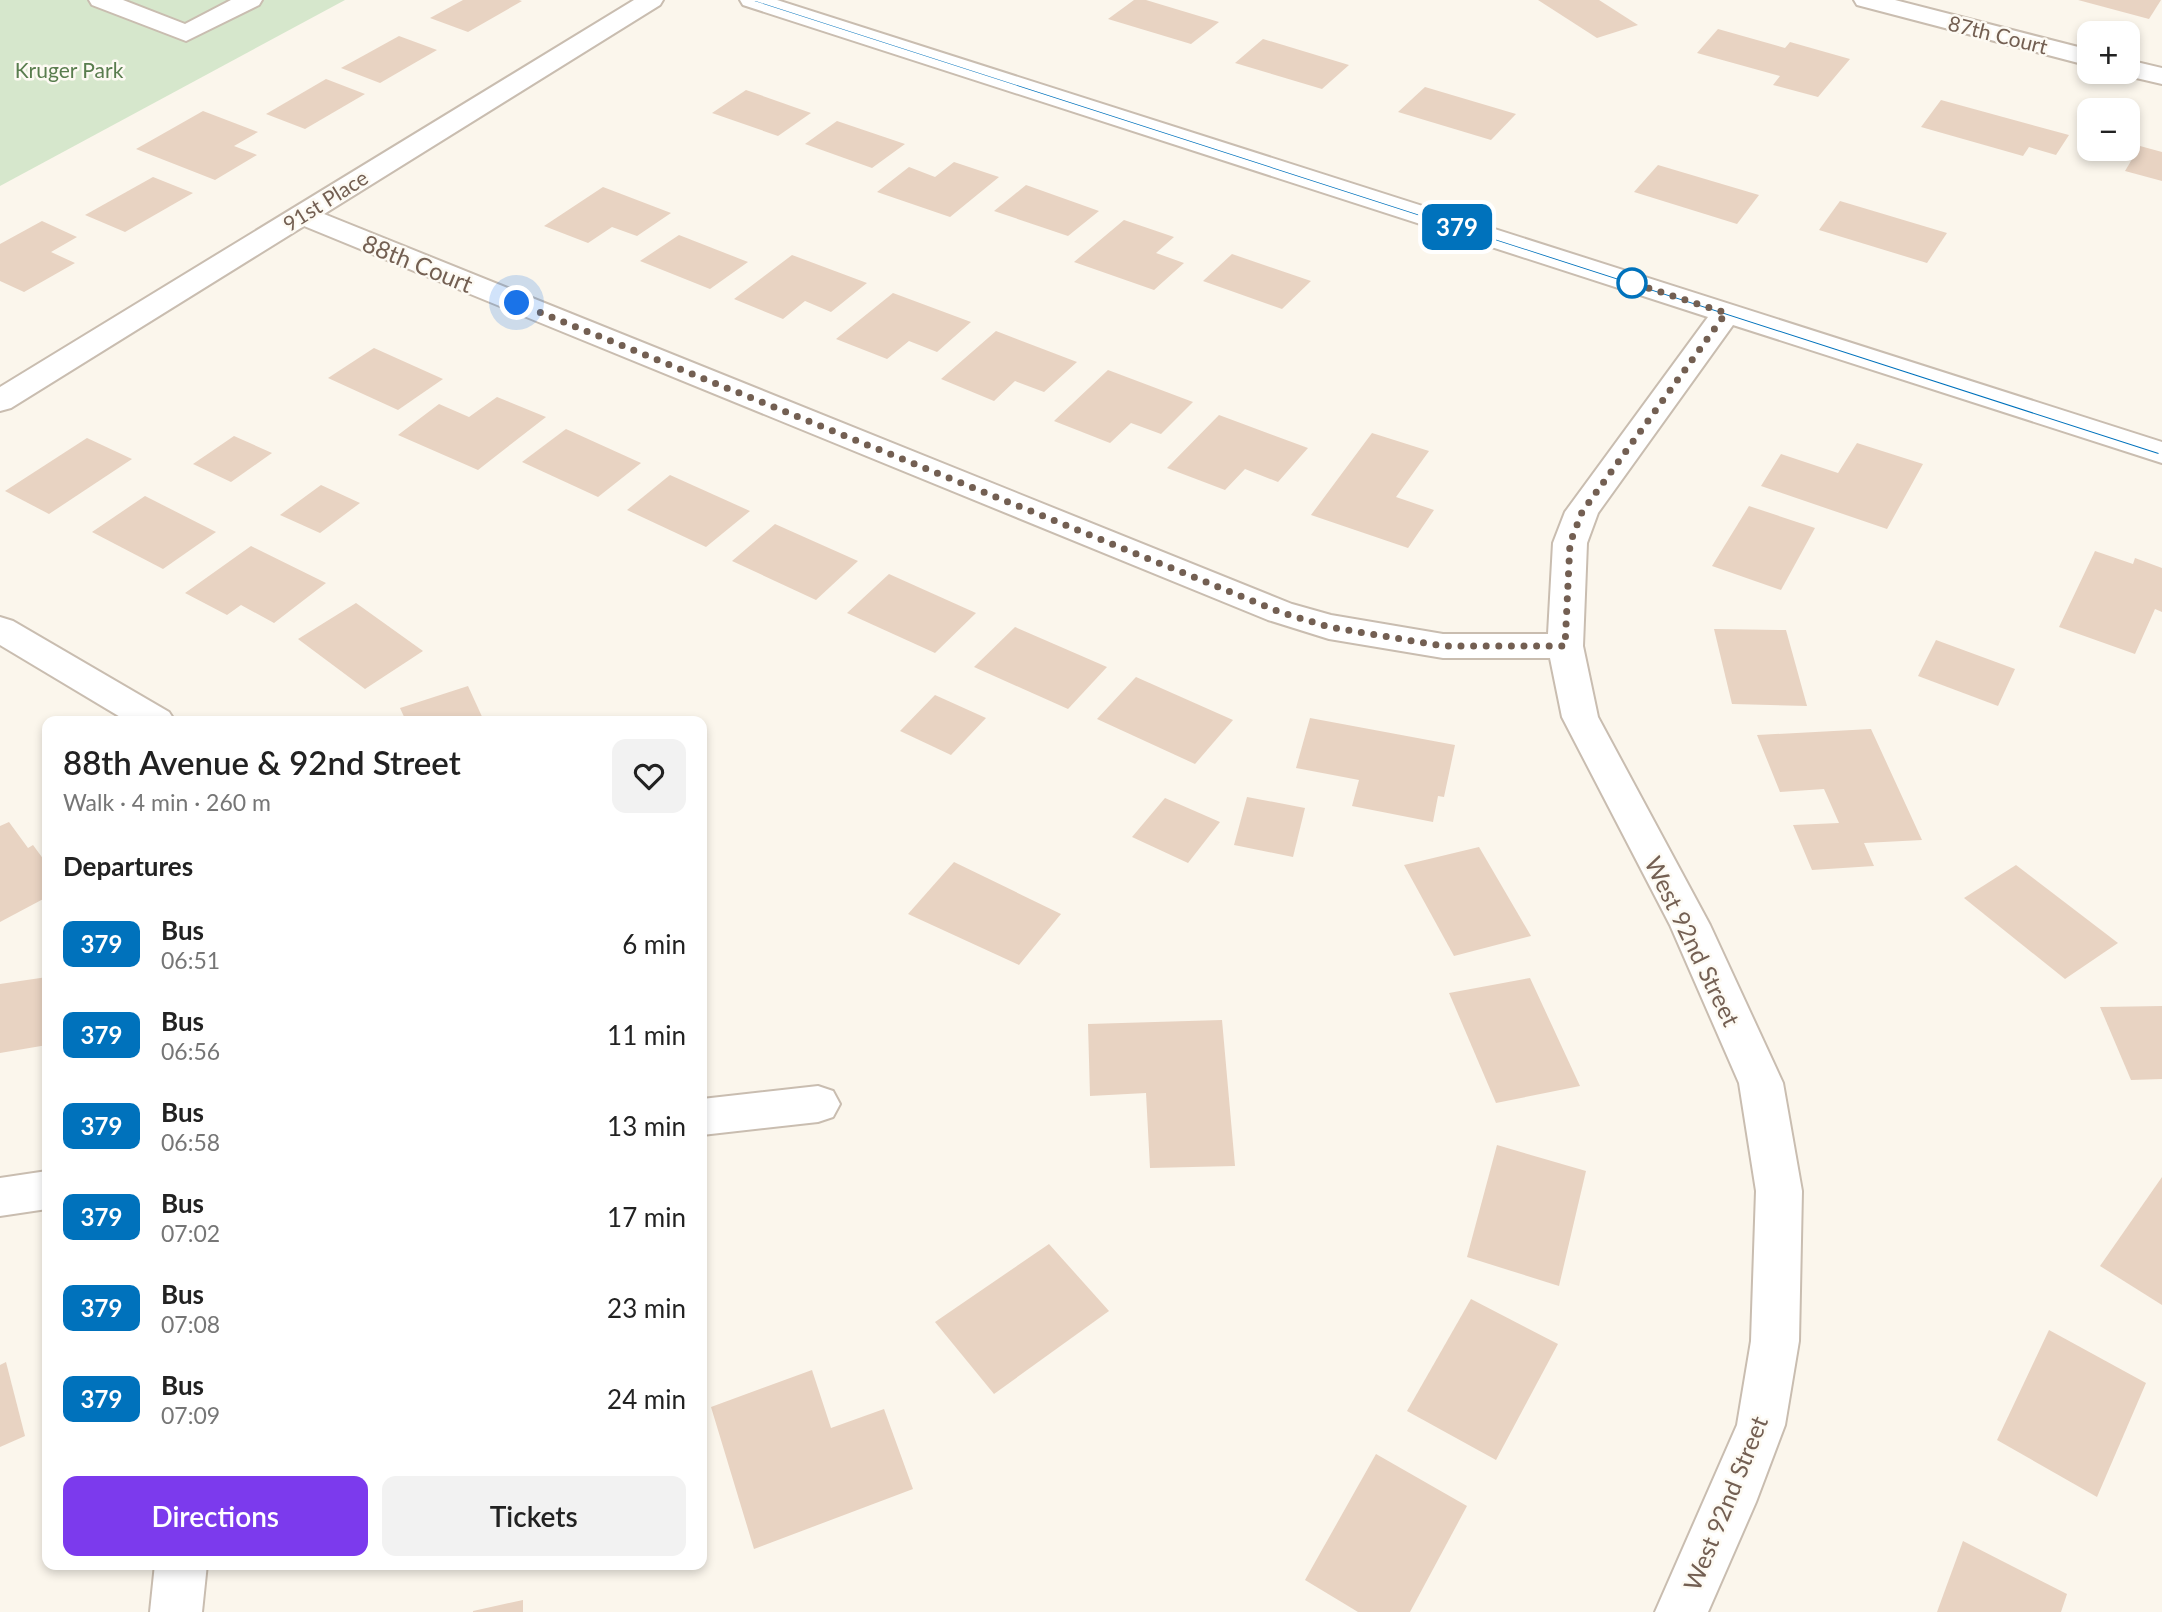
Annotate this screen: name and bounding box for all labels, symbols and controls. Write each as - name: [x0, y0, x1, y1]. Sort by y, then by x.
- street label: 87th Court: [1946, 10, 2051, 59]
- map controls: [2077, 21, 2140, 161]
- button: +: [2077, 21, 2140, 84]
- park label: Kruger Park: [15, 57, 124, 82]
- button: −: [2077, 98, 2140, 161]
- street label: 91st Place: [278, 164, 372, 236]
- line badge: 379: [1417, 204, 1497, 250]
- text: 379: [1436, 212, 1478, 241]
- street label: 88th Court: [359, 228, 478, 298]
- unlabelled marker: [1617, 268, 1647, 298]
- your location: [499, 285, 534, 320]
- button: heart: [612, 739, 686, 813]
- text: 88th Avenue & 92nd Street: [63, 742, 461, 782]
- text: Walk · 4 min · 260 m: [63, 788, 271, 816]
- text: Departures: [63, 850, 193, 882]
- street label: West 92nd Street: [1639, 851, 1747, 1031]
- text: Bus: [161, 914, 204, 946]
- text: 6 min: [622, 928, 686, 960]
- text: 379: [81, 929, 122, 958]
- text: 06:51: [161, 946, 220, 974]
- text: Bus: [161, 1005, 204, 1037]
- text: 11 min: [607, 1019, 686, 1051]
- text: 379: [81, 1020, 122, 1049]
- text: 06:56: [161, 1037, 220, 1065]
- text: Bus: [161, 1096, 204, 1128]
- text: 13 min: [607, 1110, 686, 1142]
- text: 379: [81, 1111, 122, 1140]
- text: 06:58: [161, 1128, 220, 1156]
- text: Bus: [161, 1187, 204, 1219]
- text: 17 min: [607, 1201, 686, 1233]
- text: 379: [81, 1202, 122, 1231]
- text: 07:02: [161, 1219, 220, 1247]
- text: Bus: [161, 1278, 204, 1310]
- text: 23 min: [607, 1292, 686, 1324]
- text: 379: [81, 1293, 122, 1322]
- text: 07:08: [161, 1310, 220, 1338]
- text: Bus: [161, 1369, 204, 1401]
- text: 24 min: [607, 1383, 686, 1415]
- text: 379: [81, 1384, 122, 1413]
- text: 07:09: [161, 1401, 220, 1429]
- street label: West 92nd Street: [1677, 1411, 1773, 1594]
- button: Directions: [63, 1476, 368, 1556]
- button: Tickets: [382, 1476, 686, 1556]

